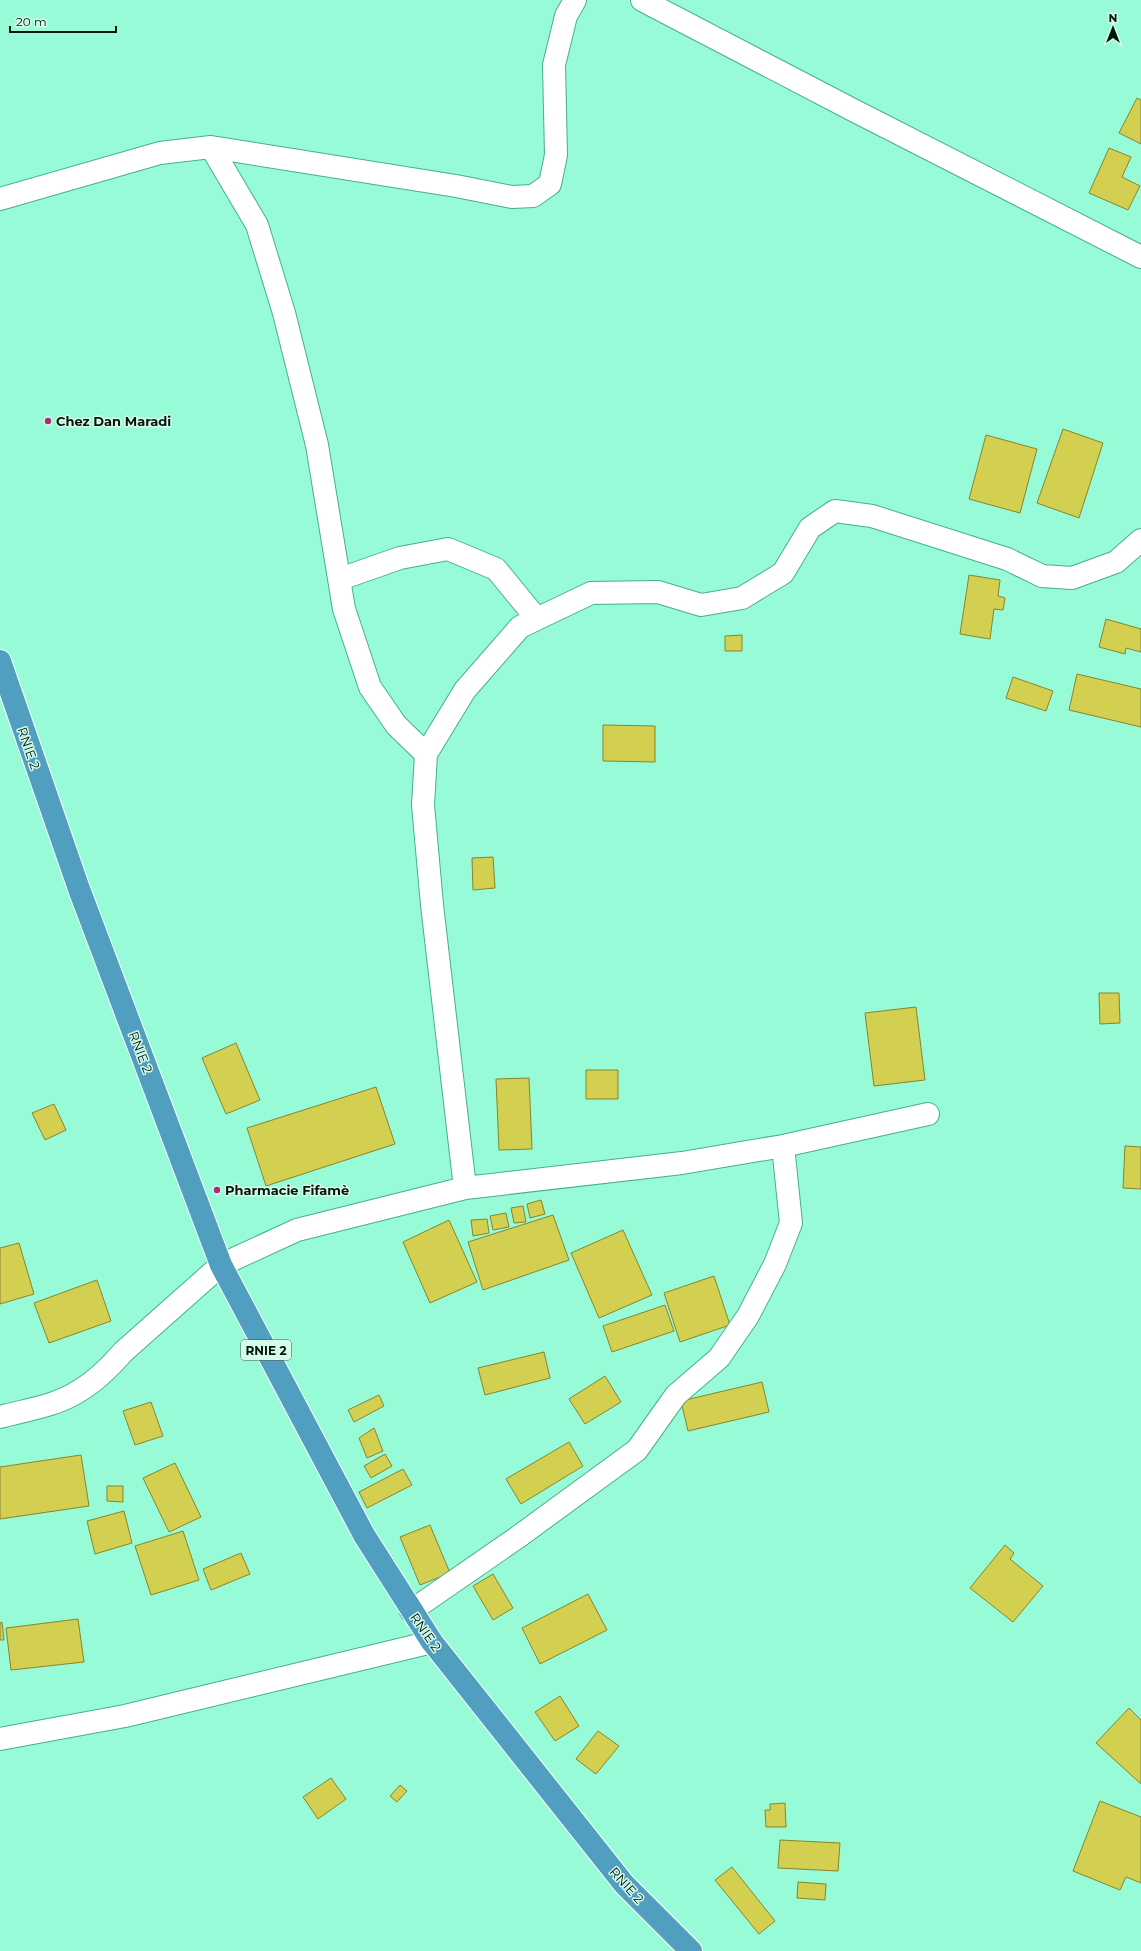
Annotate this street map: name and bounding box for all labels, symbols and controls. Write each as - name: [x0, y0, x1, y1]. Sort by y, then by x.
- scale bar: [10, 8, 116, 34]
- north arrow: [1093, 8, 1133, 48]
- text: N: [1109, 11, 1117, 25]
- text: 20 m: [16, 14, 47, 29]
- place label: Chez Dan Maradi: [56, 413, 171, 429]
- marker: Chez Dan Maradi: [43, 416, 53, 426]
- street label: RNIE 2: [14, 725, 44, 771]
- street label: RNIE 2: [126, 1029, 156, 1075]
- place label: Pharmacie Fifamè: [225, 1182, 349, 1198]
- marker: Pharmacie Fifamè: [212, 1185, 222, 1195]
- road number: RNIE 2: [241, 1340, 291, 1360]
- street label: RNIE 2: [407, 1610, 445, 1654]
- street label: RNIE 2: [607, 1864, 647, 1906]

